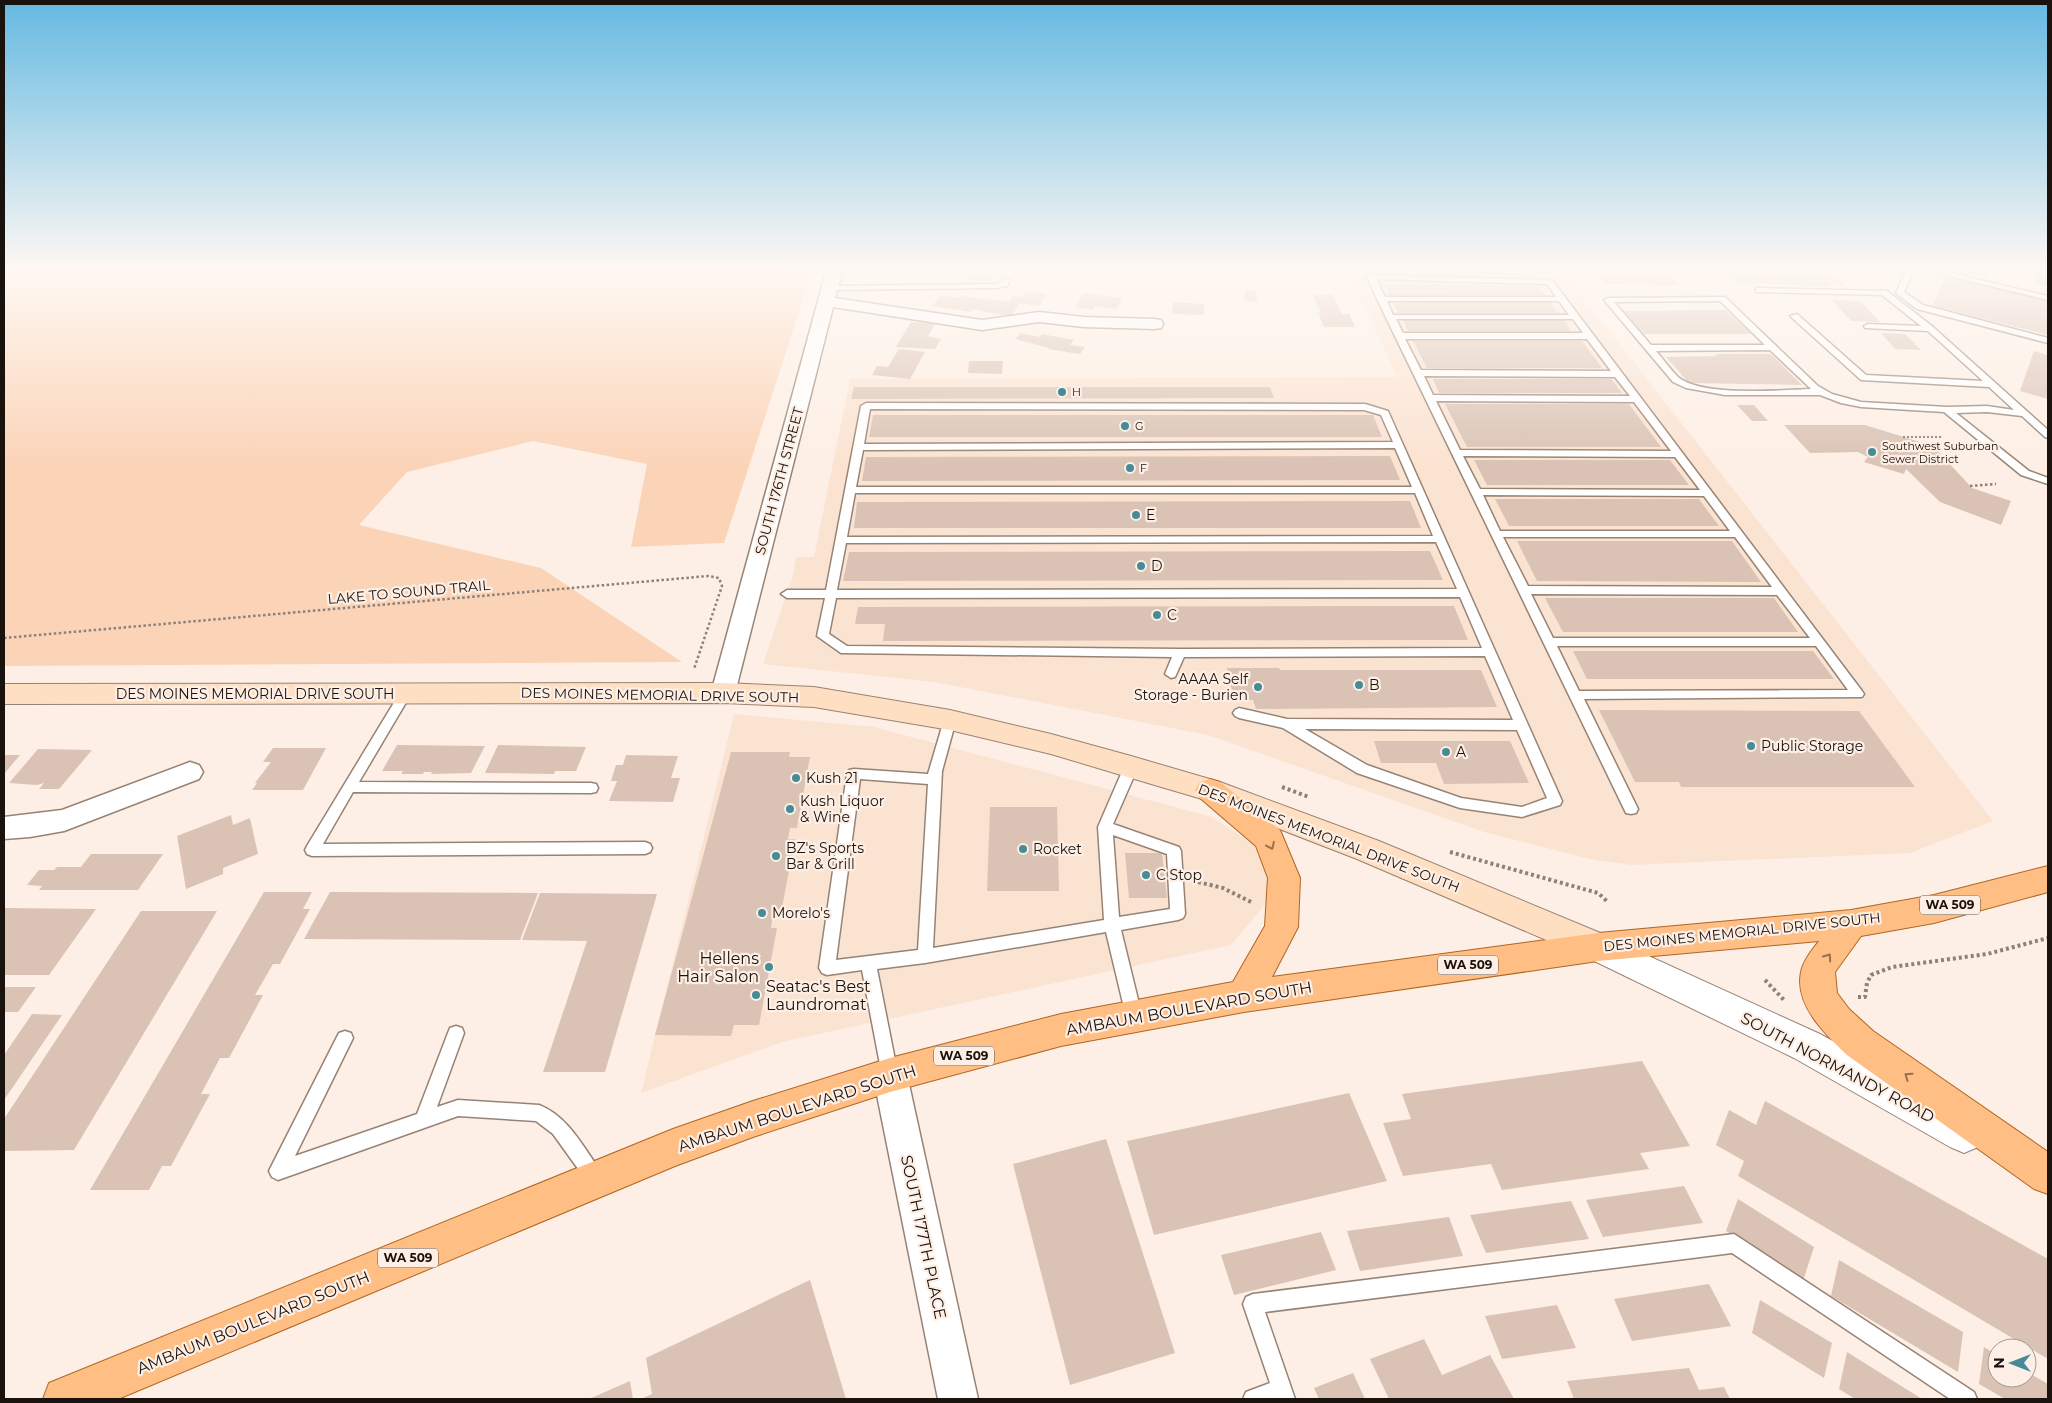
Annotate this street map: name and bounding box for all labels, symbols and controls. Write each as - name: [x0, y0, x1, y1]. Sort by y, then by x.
- place label: H: [1072, 385, 1081, 399]
- marker: H: [1056, 386, 1068, 398]
- street label: SOUTH 176TH STREET: [751, 405, 807, 557]
- place label: G: [1135, 419, 1144, 433]
- marker: G: [1119, 420, 1131, 432]
- place label: Southwest Suburban Sewer District: [1882, 439, 1998, 466]
- marker: Southwest Suburban Sewer District: [1866, 446, 1878, 458]
- place label: F: [1140, 461, 1147, 475]
- marker: F: [1124, 462, 1136, 474]
- place label: E: [1146, 506, 1155, 524]
- marker: E: [1130, 509, 1142, 521]
- place label: D: [1151, 557, 1163, 575]
- marker: D: [1135, 560, 1147, 572]
- street label: LAKE TO SOUND TRAIL: [327, 576, 492, 608]
- place label: C: [1167, 606, 1177, 624]
- marker: C: [1151, 609, 1163, 621]
- place label: AAAA Self Storage - Burien: [1134, 670, 1249, 704]
- place label: B: [1369, 676, 1380, 694]
- marker: B: [1353, 679, 1365, 691]
- marker: AAAA Self Storage - Burien: [1252, 681, 1264, 693]
- street label: DES MOINES MEMORIAL DRIVE SOUTH: [521, 684, 799, 706]
- street label: DES MOINES MEMORIAL DRIVE SOUTH: [116, 685, 394, 703]
- place label: Public Storage: [1761, 737, 1863, 755]
- marker: Public Storage: [1745, 740, 1757, 752]
- place label: A: [1456, 743, 1467, 761]
- marker: A: [1440, 746, 1452, 758]
- place label: Kush 21: [806, 769, 858, 787]
- marker: Kush 21: [790, 772, 802, 784]
- street label: DES MOINES MEMORIAL DRIVE SOUTH: [1196, 780, 1462, 896]
- place label: Kush Liquor & Wine: [800, 792, 885, 826]
- marker: Kush Liquor & Wine: [784, 803, 796, 815]
- place label: BZ's Sports Bar & Grill: [786, 839, 864, 873]
- place label: Rocket: [1033, 840, 1082, 858]
- one-way arrow: [1265, 841, 1276, 850]
- marker: Rocket: [1017, 843, 1029, 855]
- marker: BZ's Sports Bar & Grill: [770, 850, 782, 862]
- place label: C Stop: [1156, 866, 1202, 884]
- marker: C Stop: [1140, 869, 1152, 881]
- road number: WA 509: [1920, 896, 1980, 914]
- place label: Morelo's: [772, 904, 830, 922]
- marker: Morelo's: [756, 907, 768, 919]
- street label: DES MOINES MEMORIAL DRIVE SOUTH: [1602, 908, 1882, 956]
- place label: Hellens Hair Salon: [677, 949, 759, 986]
- one-way arrow: [1822, 953, 1831, 963]
- road number: WA 509: [1438, 956, 1498, 974]
- marker: Hellens Hair Salon: [763, 961, 775, 973]
- place label: Seatac's Best Laundromat: [766, 977, 871, 1014]
- street label: AMBAUM BOULEVARD SOUTH: [1065, 977, 1313, 1039]
- marker: Seatac's Best Laundromat: [750, 989, 762, 1001]
- street label: SOUTH NORMANDY ROAD: [1738, 1008, 1938, 1127]
- road number: WA 509: [934, 1046, 994, 1066]
- street label: AMBAUM BOULEVARD SOUTH: [676, 1061, 919, 1156]
- one-way arrow: [1904, 1073, 1914, 1082]
- street label: SOUTH 177TH PLACE: [897, 1153, 950, 1321]
- road number: WA 509: [378, 1248, 438, 1268]
- street label: AMBAUM BOULEVARD SOUTH: [134, 1267, 372, 1378]
- north arrow: [1987, 1338, 2037, 1388]
- text: N: [1990, 1357, 2008, 1369]

